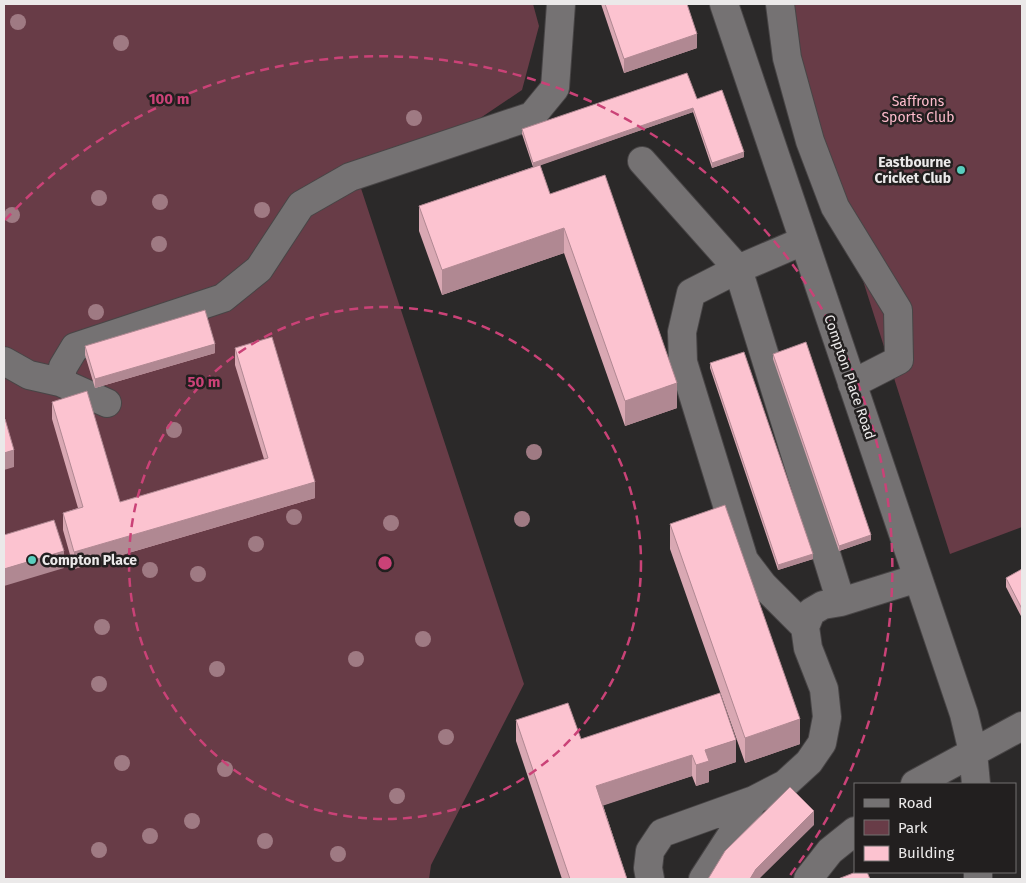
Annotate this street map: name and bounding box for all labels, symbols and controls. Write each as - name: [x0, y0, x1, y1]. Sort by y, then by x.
- text: 100 m: [149, 90, 189, 108]
- park label: Saffrons Sports Club: [881, 93, 955, 126]
- place label: Eastbourne Cricket Club: [874, 154, 951, 187]
- marker: Eastbourne Cricket Club: [955, 164, 967, 176]
- street label: Compton Place Road: [820, 313, 879, 442]
- text: 50 m: [187, 373, 221, 391]
- place label: Compton Place: [42, 552, 137, 569]
- marker: Compton Place: [26, 554, 38, 566]
- centre of rings: [376, 554, 394, 572]
- legend: [854, 783, 1016, 873]
- text: Road: [898, 794, 933, 812]
- text: Park: [898, 819, 928, 837]
- text: Building: [898, 844, 954, 862]

